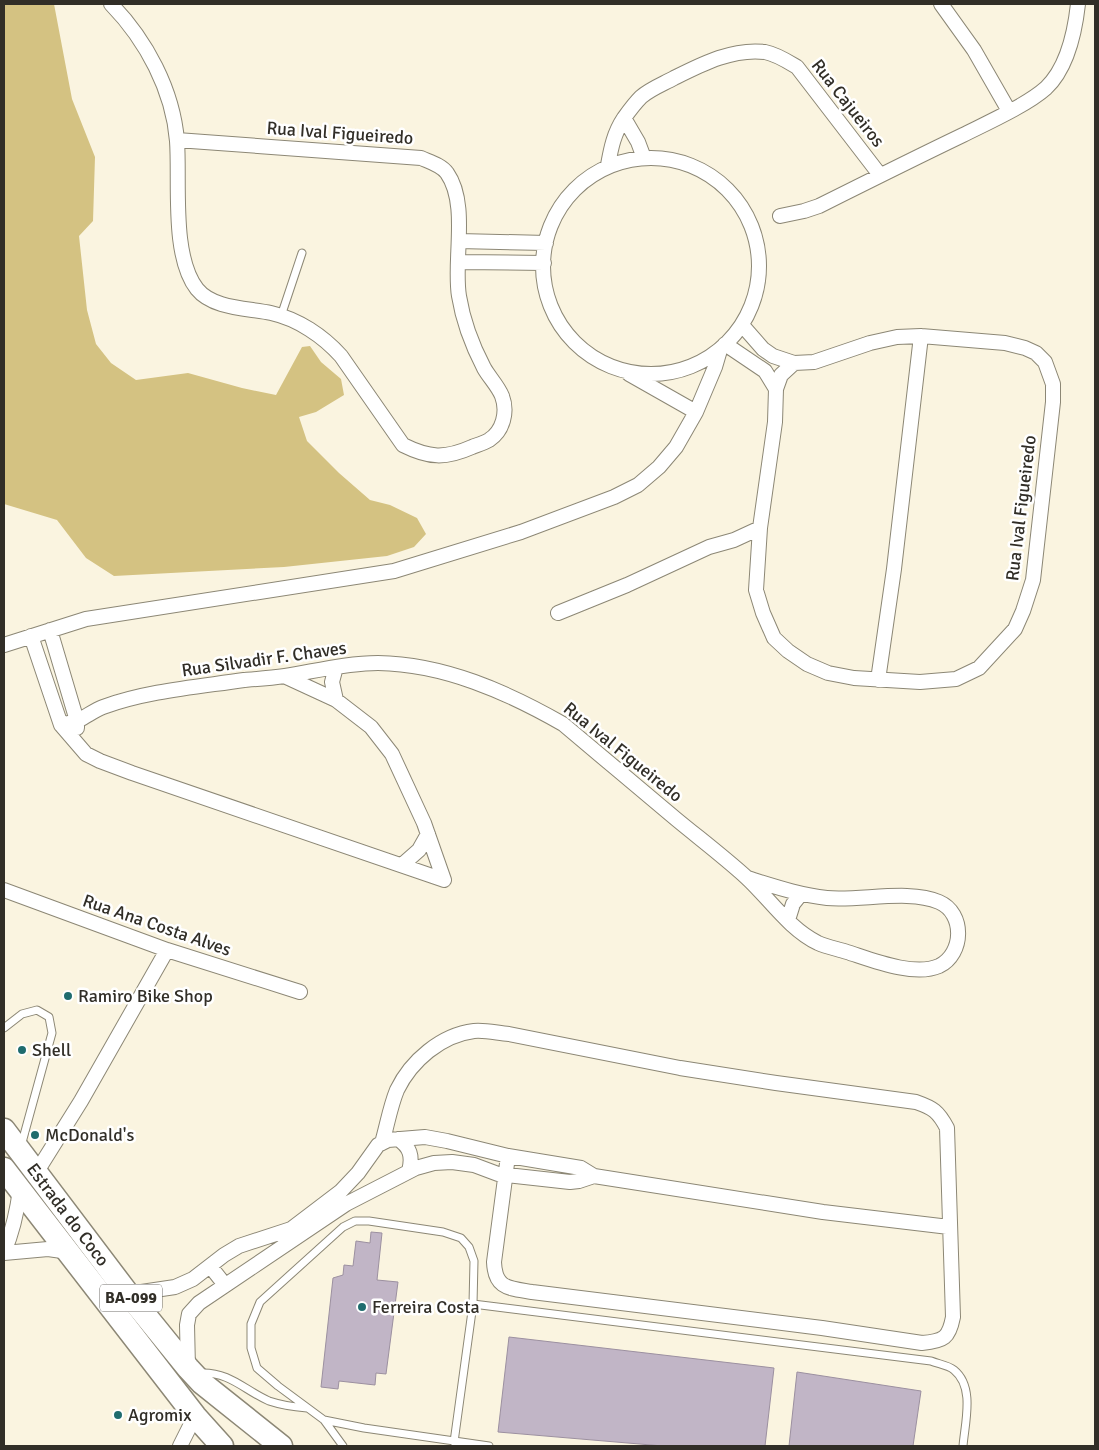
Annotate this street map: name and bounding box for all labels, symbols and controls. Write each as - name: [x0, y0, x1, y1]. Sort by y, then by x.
- street label: Rua Cajueiros: [807, 55, 889, 151]
- street label: Rua Ival Figueiredo: [266, 117, 414, 149]
- street label: Rua Ival Figueiredo: [1001, 434, 1041, 582]
- street label: Rua Silvadir F. Chaves: [180, 637, 348, 681]
- street label: Rua Ival Figueiredo: [559, 697, 687, 807]
- street label: Rua Ana Costa Alves: [80, 889, 234, 961]
- place label: Ramiro Bike Shop: [78, 985, 213, 1007]
- marker: Ramiro Bike Shop: [62, 990, 74, 1002]
- place label: Shell: [32, 1039, 71, 1061]
- marker: Shell: [16, 1044, 28, 1056]
- place label: McDonald's: [45, 1124, 134, 1146]
- marker: McDonald's: [29, 1129, 41, 1141]
- street label: Estrada do Coco: [22, 1159, 114, 1270]
- road number: BA-099: [100, 1285, 162, 1312]
- place label: Ferreira Costa: [372, 1296, 480, 1318]
- marker: Ferreira Costa: [356, 1301, 368, 1313]
- place label: Agromix: [128, 1404, 192, 1426]
- marker: Agromix: [112, 1409, 124, 1421]

